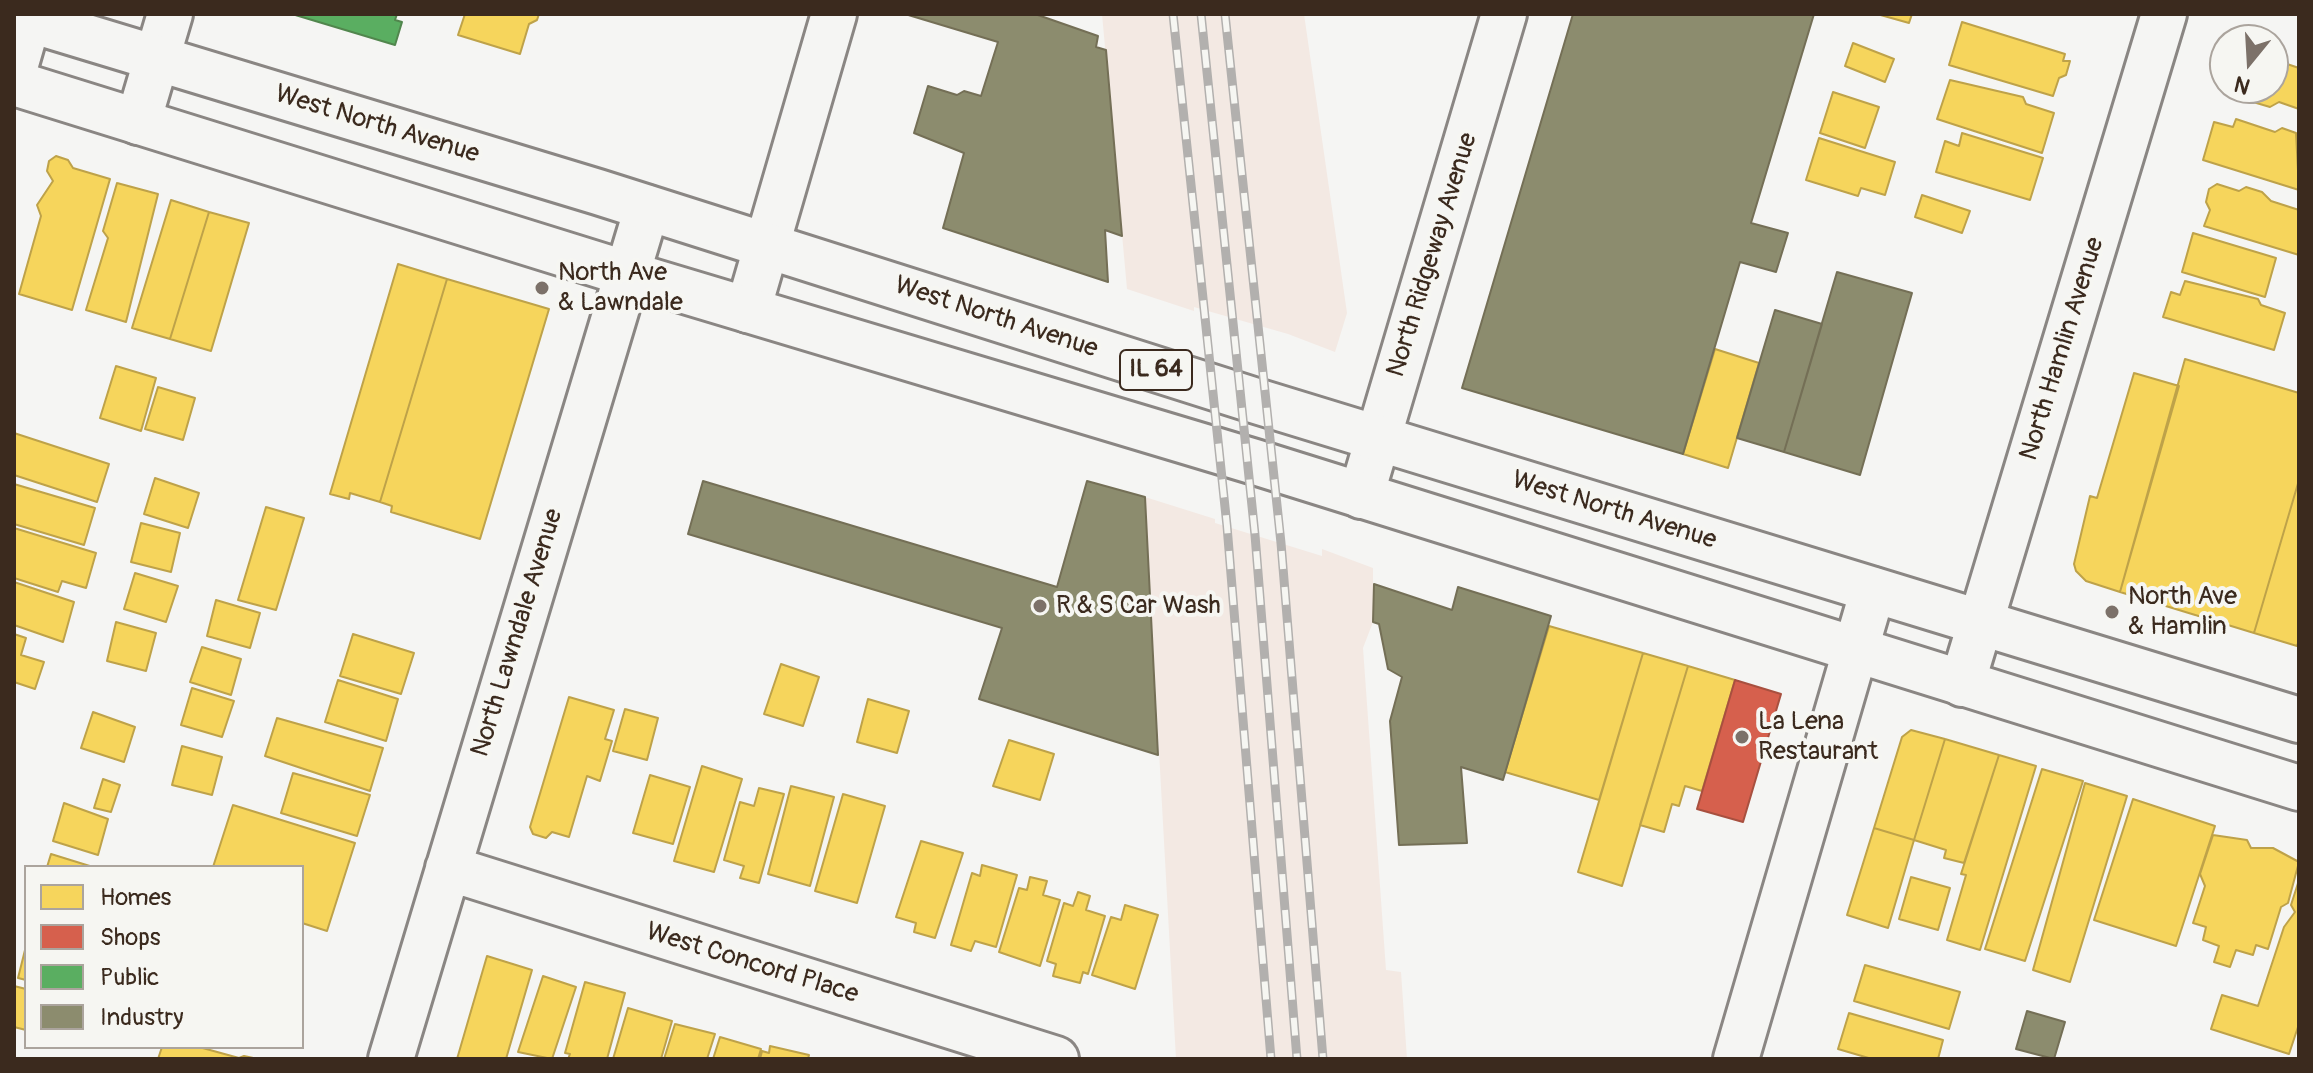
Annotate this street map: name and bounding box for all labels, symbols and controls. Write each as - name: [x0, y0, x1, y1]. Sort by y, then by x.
- north arrow: [2209, 24, 2289, 104]
- text: N: [2231, 69, 2254, 101]
- street label: West North Avenue: [271, 79, 483, 171]
- street label: North Ridgeway Avenue: [1381, 129, 1485, 381]
- street label: North Hamlin Avenue: [2014, 234, 2112, 464]
- place label: North Ave & Lawndale: [558, 257, 683, 318]
- street label: West North Avenue: [890, 270, 1102, 366]
- marker: North Ave & Lawndale: [533, 279, 551, 297]
- road number: IL 64: [1120, 350, 1192, 390]
- street label: West North Avenue: [1508, 465, 1720, 557]
- street label: North Lawndale Avenue: [465, 505, 571, 761]
- place label: North Ave & Hamlin: [2128, 581, 2237, 642]
- place label: R & S Car Wash: [1056, 590, 1221, 622]
- marker: R & S Car Wash: [1031, 597, 1049, 615]
- marker: North Ave & Hamlin: [2103, 603, 2121, 621]
- place label: La Lena Restaurant: [1758, 706, 1878, 768]
- marker: La Lena Restaurant: [1733, 728, 1751, 746]
- legend: [24, 865, 304, 1049]
- text: Homes: [100, 883, 171, 912]
- street label: West Concord Place: [642, 917, 862, 1011]
- text: Shops: [100, 923, 160, 952]
- text: Public: [100, 963, 159, 992]
- text: Industry: [100, 1003, 183, 1032]

